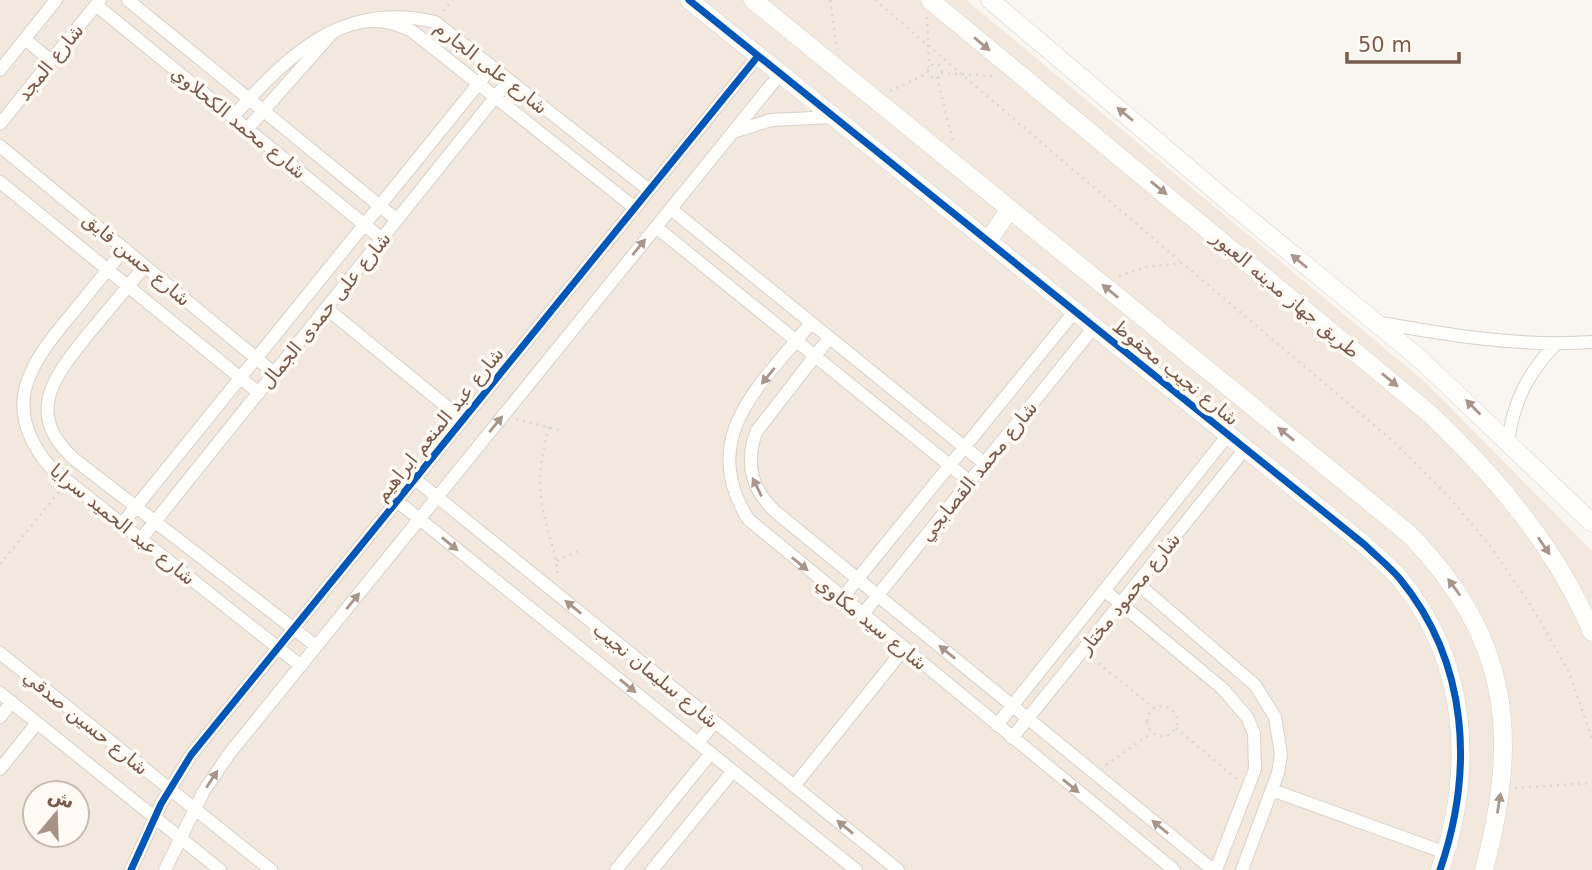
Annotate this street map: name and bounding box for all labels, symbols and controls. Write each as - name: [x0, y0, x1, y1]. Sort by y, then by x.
- street label: شارع على الجارم: [429, 16, 552, 119]
- street label: شارع المجد: [12, 19, 88, 106]
- scale bar: [1347, 21, 1459, 65]
- text: 50 m: [1358, 33, 1412, 57]
- one-way arrow: [973, 36, 991, 51]
- street label: شارع محمد الكحلاوي: [167, 61, 311, 184]
- one-way arrow: [1116, 106, 1134, 122]
- one-way arrow: [1149, 180, 1167, 195]
- street label: شارع حسن فايق: [78, 208, 195, 311]
- street label: طريق جهاز مدينه العبور: [1206, 225, 1365, 363]
- street label: شارع على حمدى الجمال: [255, 227, 396, 393]
- one-way arrow: [632, 239, 647, 257]
- one-way arrow: [1291, 253, 1309, 268]
- one-way arrow: [1101, 283, 1119, 298]
- street label: شارع نجيب محفوظ: [1108, 314, 1243, 430]
- street label: شارع عبد المنعم ابراهيم: [370, 343, 509, 506]
- one-way arrow: [761, 367, 776, 384]
- one-way arrow: [1380, 373, 1398, 388]
- street label: شارع محمد القصابجي: [915, 396, 1042, 546]
- one-way arrow: [1465, 400, 1482, 416]
- one-way arrow: [488, 415, 503, 432]
- one-way arrow: [1278, 427, 1296, 442]
- street label: شارع عبد الحميد سرايا: [45, 459, 200, 590]
- one-way arrow: [752, 477, 763, 497]
- street label: شارع محمود مختار: [1073, 528, 1185, 659]
- one-way arrow: [441, 536, 459, 551]
- one-way arrow: [1537, 537, 1551, 555]
- one-way arrow: [791, 556, 808, 571]
- street label: شارع سيد مكاوي: [811, 572, 932, 675]
- one-way arrow: [1447, 578, 1461, 596]
- one-way arrow: [345, 592, 360, 609]
- one-way arrow: [564, 599, 582, 614]
- street label: شارع سليمان نجيب: [588, 618, 723, 733]
- one-way arrow: [938, 644, 956, 659]
- street label: شارع حسين صدقي: [19, 665, 153, 780]
- one-way arrow: [618, 679, 636, 694]
- one-way arrow: [205, 770, 219, 788]
- one-way arrow: [1061, 778, 1079, 793]
- north arrow: [21, 779, 91, 849]
- text: ش: [45, 783, 78, 814]
- one-way arrow: [1494, 792, 1505, 814]
- one-way arrow: [836, 820, 853, 835]
- one-way arrow: [1152, 820, 1169, 835]

